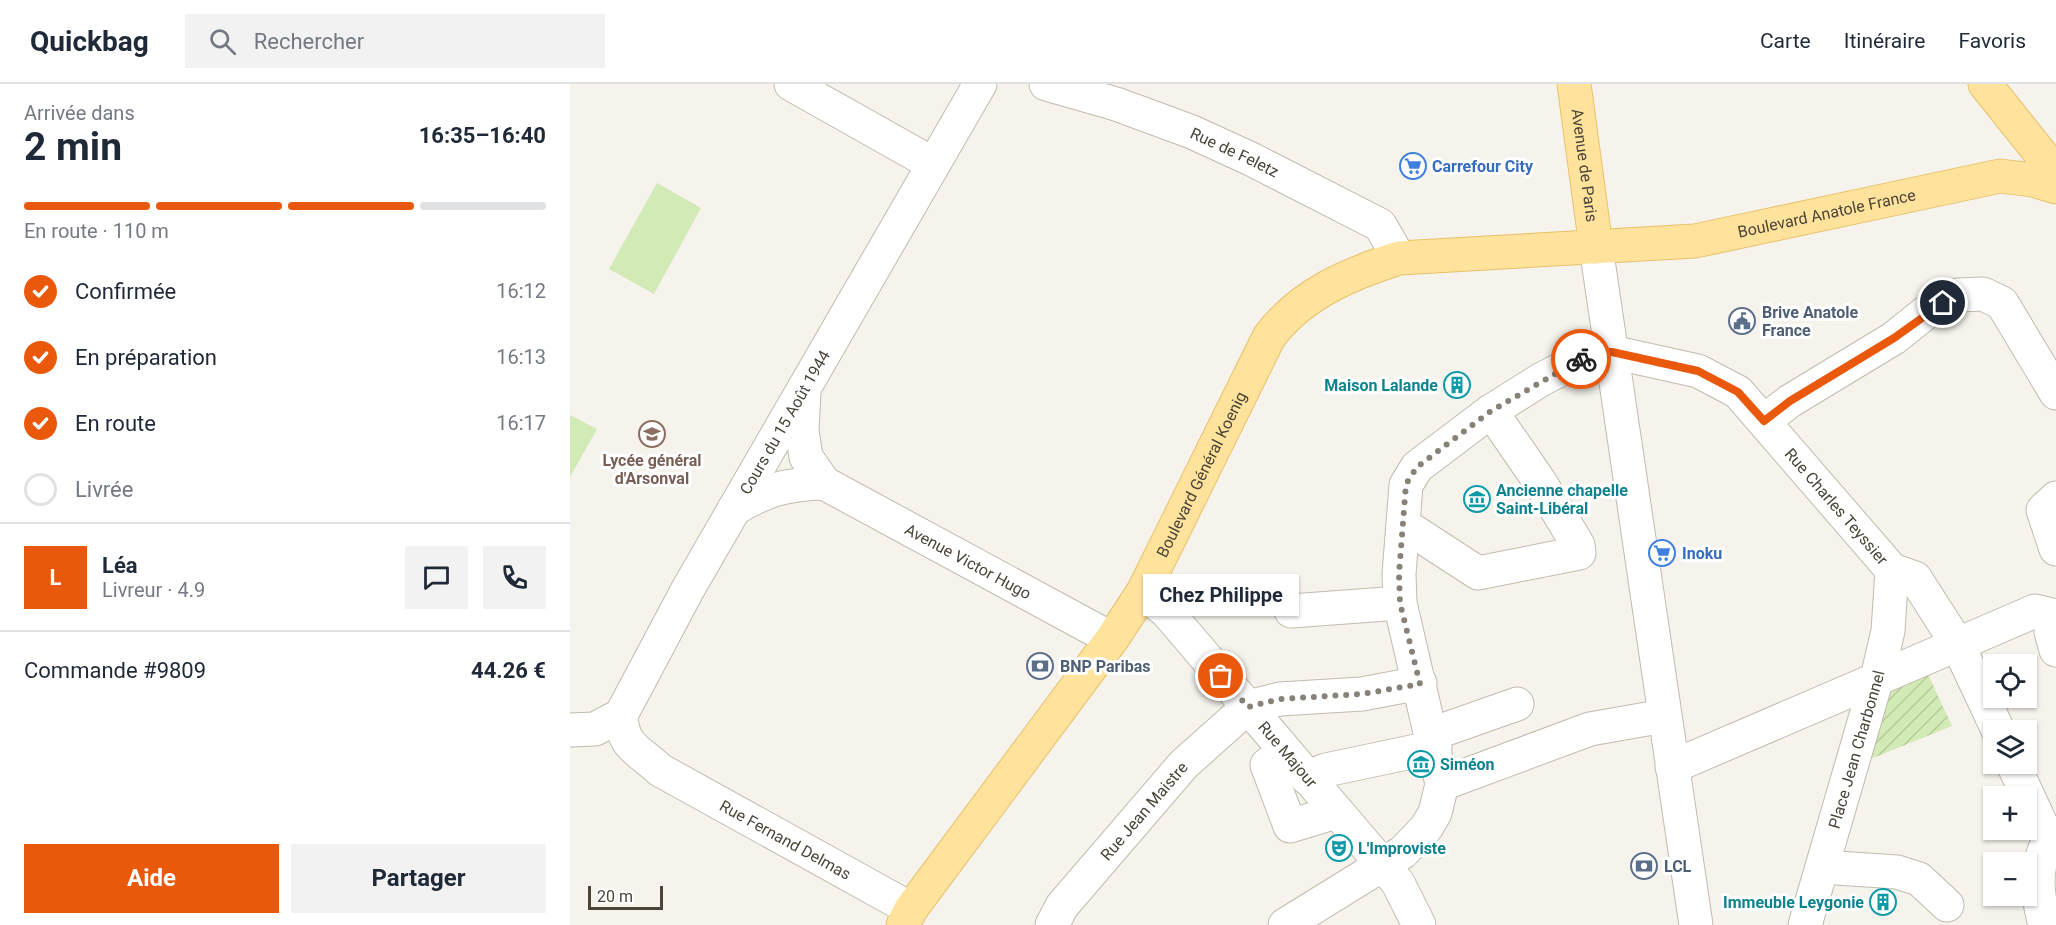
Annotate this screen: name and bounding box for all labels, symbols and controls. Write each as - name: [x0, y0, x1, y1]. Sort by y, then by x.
- search box: [185, 14, 605, 68]
- text: Quickbag: [30, 25, 149, 58]
- icon: search: [206, 25, 239, 58]
- text: Rechercher: [254, 29, 364, 54]
- text: Carte: [1760, 29, 1811, 53]
- text: Itinéraire: [1844, 29, 1925, 53]
- text: Favoris: [1958, 29, 2026, 53]
- text: Arrivée dans: [24, 101, 135, 125]
- street label: Avenue de Paris: [1567, 108, 1602, 223]
- text: 16:35–16:40: [419, 123, 546, 148]
- text: 2 min: [24, 124, 122, 170]
- street label: Rue de Feletz: [1187, 124, 1282, 182]
- supermarket icon: Carrefour City: [1398, 151, 1428, 181]
- place label: Carrefour City: [1432, 157, 1534, 176]
- street label: Boulevard Anatole France: [1736, 185, 1917, 242]
- text: En route · 110 m: [24, 219, 169, 243]
- icon: check: [24, 275, 57, 308]
- pin: [1917, 277, 1968, 328]
- text: Confirmée: [75, 279, 176, 304]
- text: 16:12: [496, 279, 546, 303]
- icon: home: [1926, 286, 1959, 319]
- place label: Brive Anatole France: [1762, 303, 1858, 340]
- public building icon: Brive Anatole France: [1727, 306, 1757, 336]
- courier: [1551, 329, 1611, 389]
- icon: check: [24, 341, 57, 374]
- icon: bike: [1565, 343, 1598, 376]
- text: En préparation: [75, 345, 217, 370]
- text: 16:13: [496, 345, 546, 369]
- street label: Cours du 15 Août 1944: [736, 347, 834, 498]
- building icon: Maison Lalande: [1442, 370, 1472, 400]
- place label: Maison Lalande: [1324, 376, 1438, 395]
- street label: Boulevard Général Koenig: [1153, 389, 1250, 561]
- icon: check: [24, 407, 57, 440]
- text: En route: [75, 411, 156, 436]
- text: 16:17: [496, 411, 546, 435]
- school or university icon: Lycée général d'Arsonval: [637, 419, 667, 449]
- street label: Rue Charles Teyssier: [1781, 444, 1892, 569]
- place label: Lycée général d'Arsonval: [602, 451, 702, 488]
- text: Livrée: [75, 477, 133, 502]
- place label: Ancienne chapelle Saint-Libéral: [1496, 481, 1628, 518]
- museum icon: Ancienne chapelle Saint-Libéral: [1462, 484, 1492, 514]
- street label: Avenue Victor Hugo: [902, 520, 1034, 603]
- supermarket icon: Inoku: [1647, 538, 1677, 568]
- place label: Inoku: [1682, 544, 1722, 563]
- button: chat: [405, 546, 468, 609]
- button: phone: [483, 546, 546, 609]
- text: Léa: [102, 553, 138, 578]
- text: L: [50, 565, 61, 590]
- callout: Chez Philippe: [1143, 574, 1299, 616]
- text: Livreur · 4.9: [102, 578, 205, 602]
- text: Chez Philippe: [1159, 583, 1283, 607]
- pin: [1195, 650, 1246, 701]
- bank icon: BNP Paribas: [1025, 651, 1055, 681]
- map controls: [1983, 654, 2037, 906]
- button: locate: [1983, 654, 2037, 708]
- place label: BNP Paribas: [1060, 657, 1150, 676]
- text: Commande #9809: [24, 658, 206, 683]
- text: 44.26 €: [471, 658, 546, 683]
- icon: bag: [1204, 659, 1237, 692]
- street label: Place Jean Charbonnel: [1825, 668, 1888, 831]
- street label: Rue Majour: [1254, 717, 1322, 792]
- button: layers: [1983, 720, 2037, 774]
- museum icon: Siméon: [1406, 749, 1436, 779]
- place label: Siméon: [1440, 755, 1495, 774]
- street label: Rue Jean Maistre: [1097, 758, 1192, 864]
- button: +: [1983, 786, 2037, 840]
- street label: Rue Fernand Delmas: [716, 796, 854, 884]
- theatre icon: L'Improviste: [1324, 833, 1354, 863]
- place label: L'Improviste: [1358, 839, 1446, 858]
- button: Aide: [24, 844, 279, 913]
- button: Partager: [291, 844, 546, 913]
- bank icon: LCL: [1629, 851, 1659, 881]
- button: −: [1983, 852, 2037, 906]
- place label: LCL: [1664, 857, 1692, 876]
- scale bar: [588, 883, 663, 910]
- text: 20 m: [597, 887, 633, 906]
- building icon: Immeuble Leygonie: [1868, 887, 1898, 917]
- place label: Immeuble Leygonie: [1723, 893, 1864, 912]

